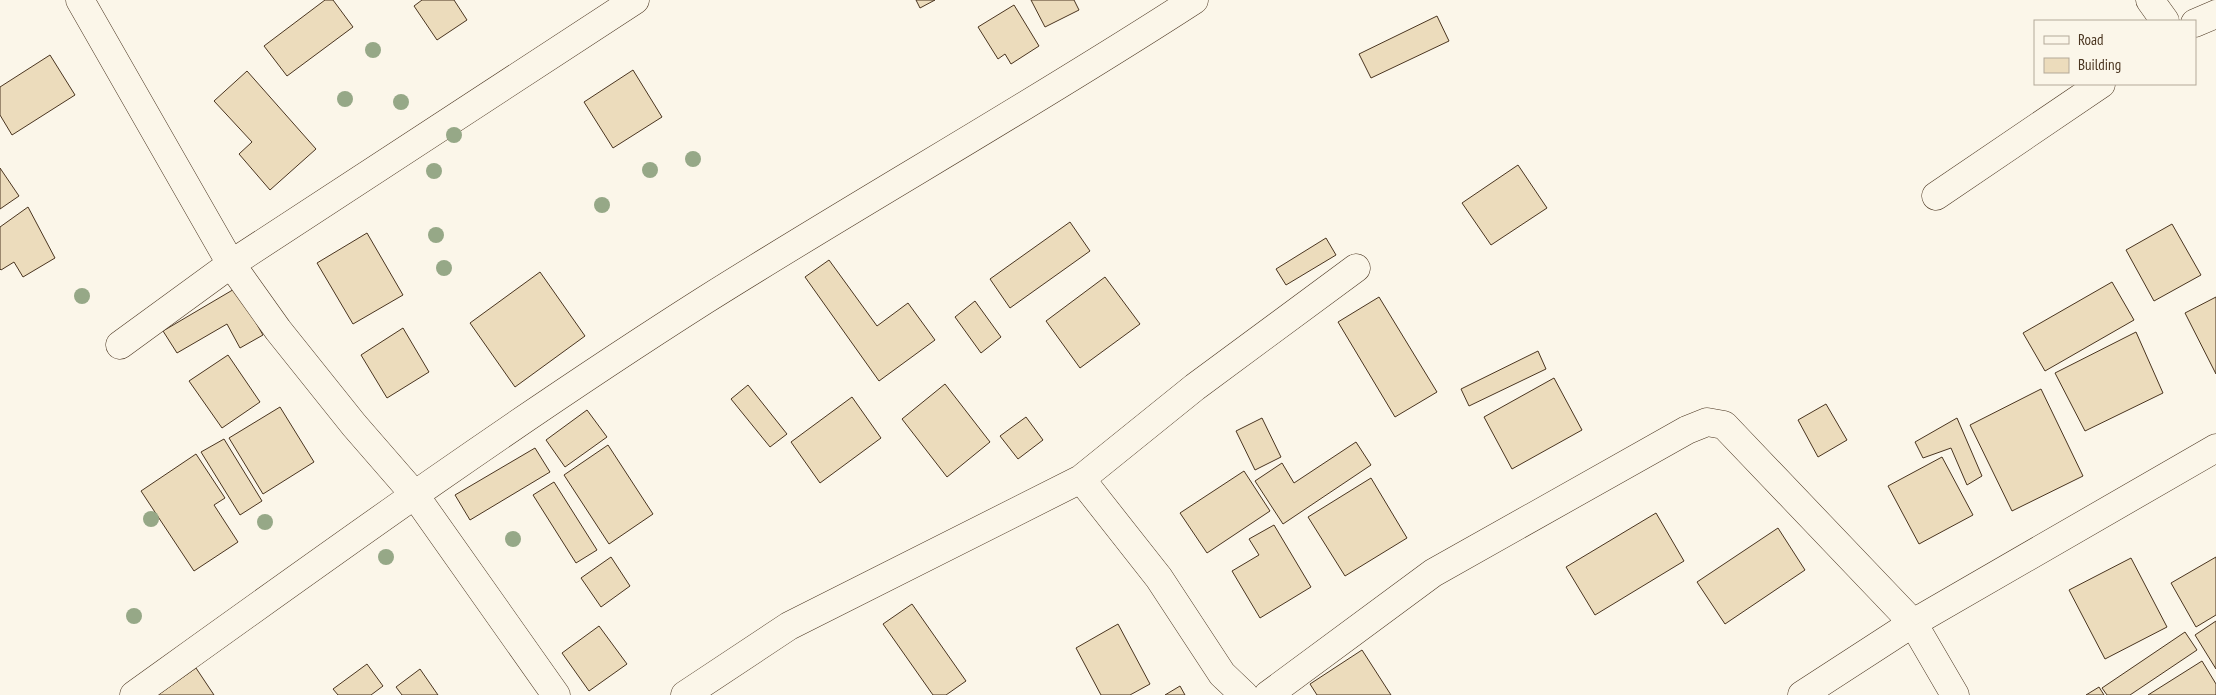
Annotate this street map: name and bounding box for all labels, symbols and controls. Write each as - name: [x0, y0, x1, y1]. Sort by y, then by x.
- legend: [2034, 20, 2196, 85]
- text: Road: [2078, 30, 2104, 49]
- text: Building: [2078, 55, 2121, 74]

